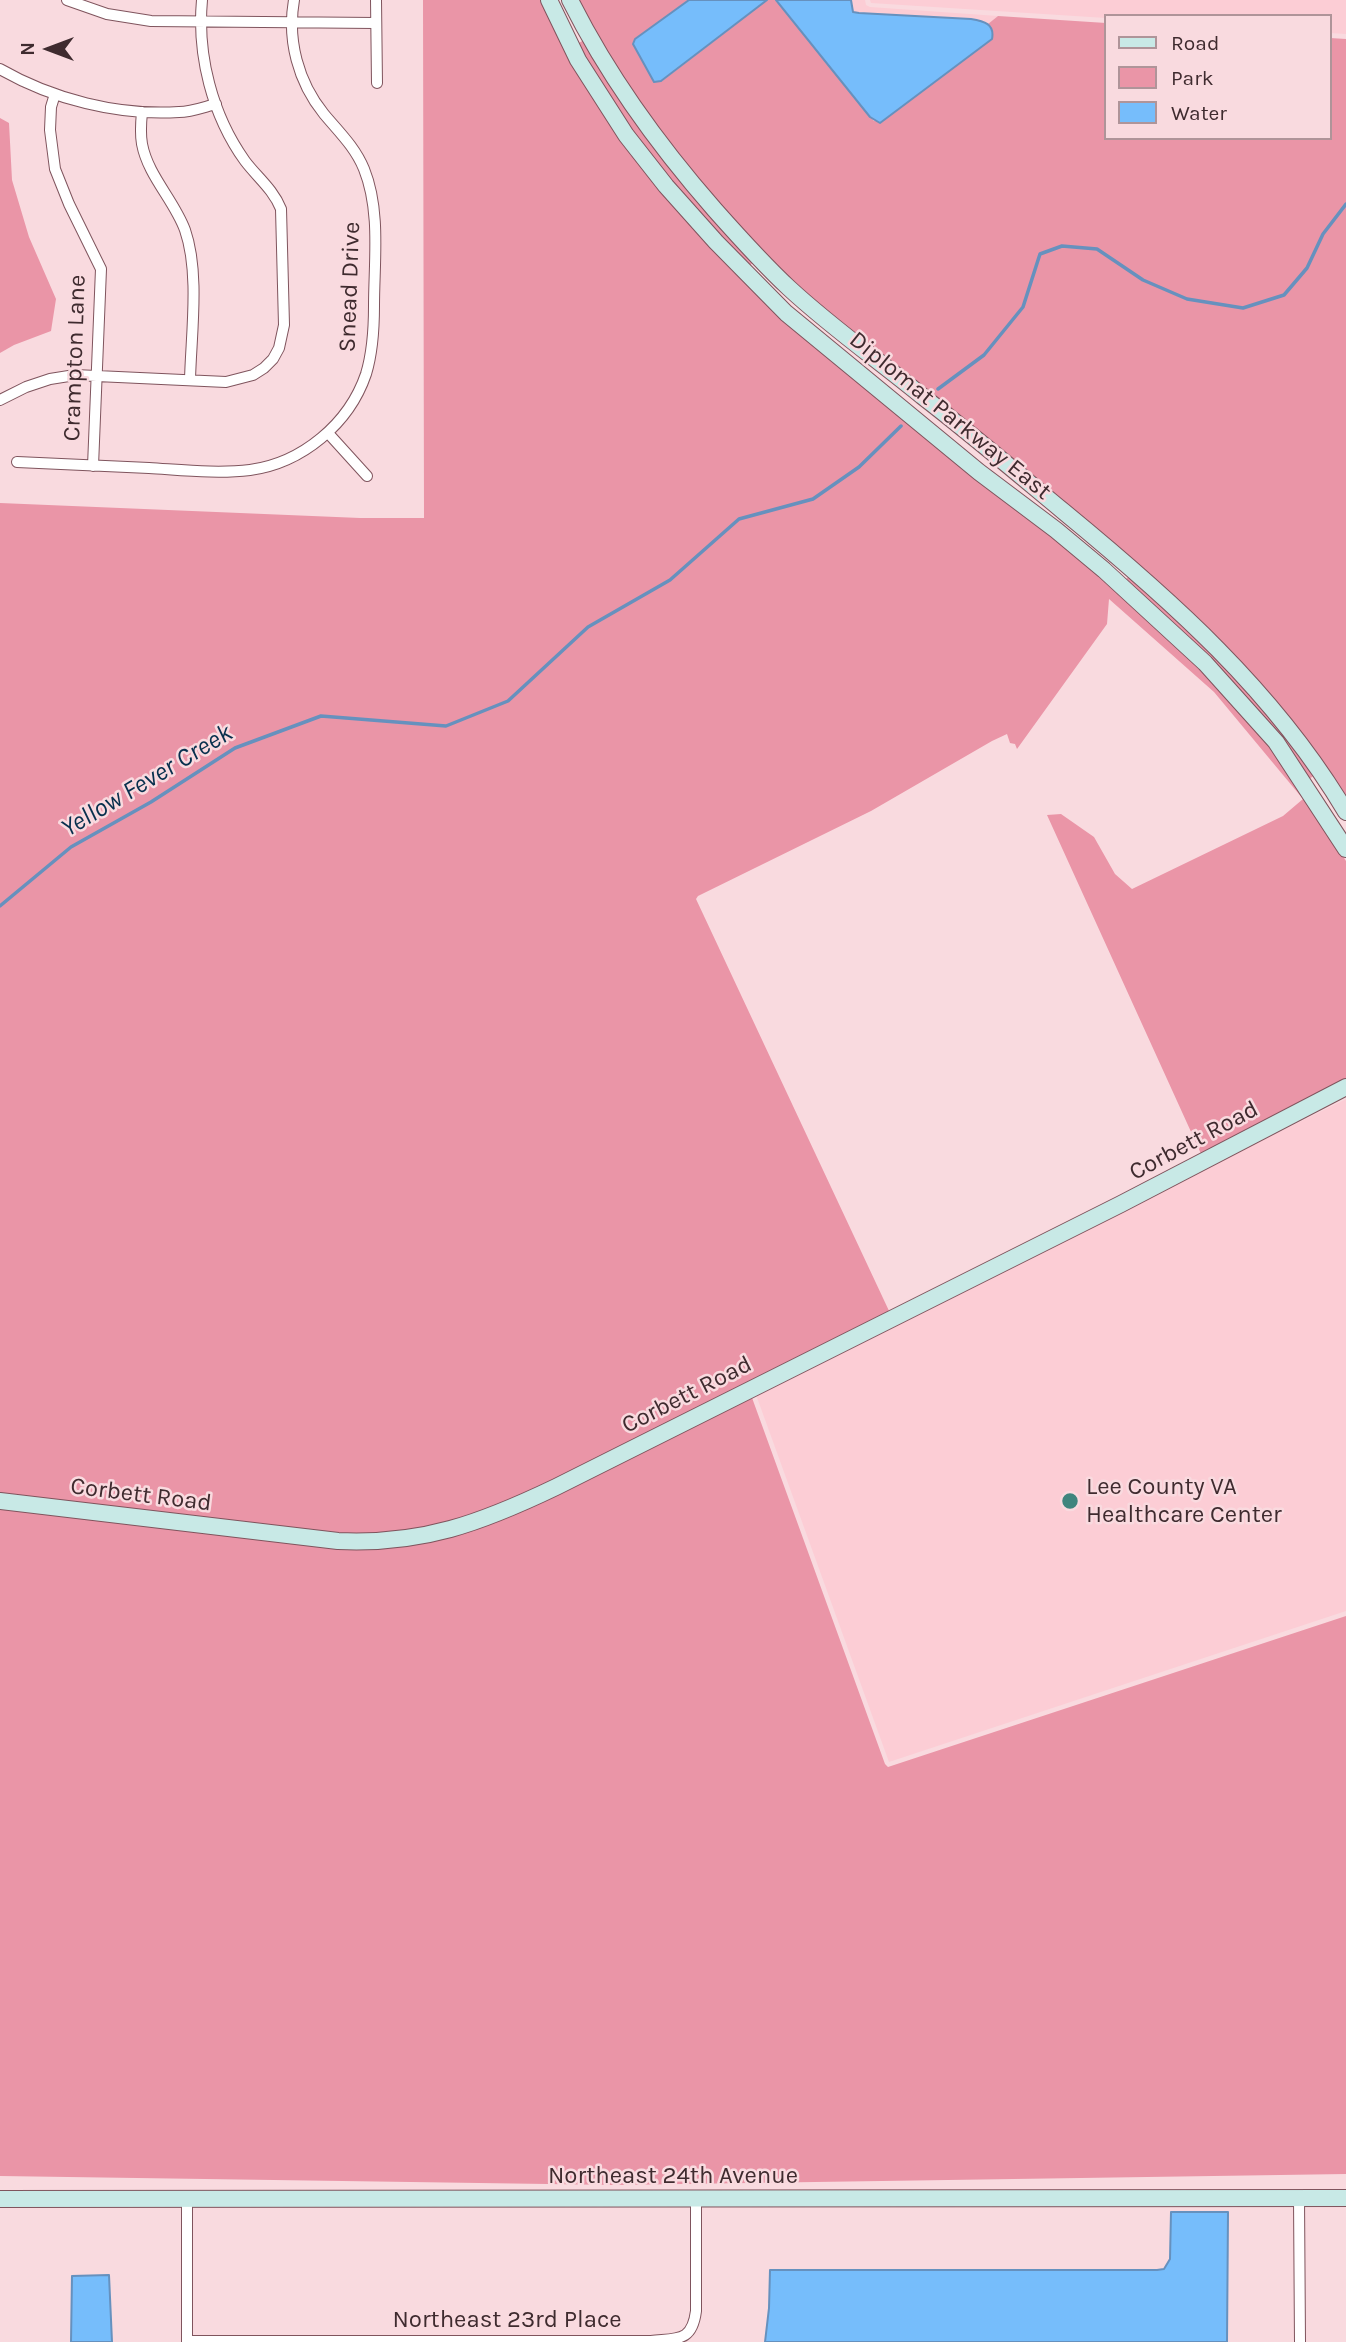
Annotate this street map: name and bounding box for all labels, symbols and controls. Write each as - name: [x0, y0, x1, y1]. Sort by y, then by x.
- north arrow: [14, 14, 84, 84]
- legend: [1104, 14, 1332, 140]
- text: Road: [1171, 31, 1219, 55]
- text: N: [17, 42, 39, 56]
- text: Park: [1171, 66, 1214, 90]
- text: Water: [1171, 101, 1227, 125]
- street label: Snead Drive: [333, 221, 367, 353]
- street label: Crampton Lane: [58, 274, 92, 442]
- street label: Diplomat Parkway East: [843, 326, 1057, 506]
- water label: Yellow Fever Creek: [56, 718, 238, 844]
- street label: Corbett Road: [1125, 1095, 1263, 1187]
- street label: Corbett Road: [617, 1350, 757, 1440]
- street label: Corbett Road: [69, 1472, 213, 1518]
- place label: Lee County VA Healthcare Center: [1086, 1473, 1282, 1529]
- marker: Lee County VA Healthcare Center: [1060, 1491, 1080, 1511]
- street label: Northeast 24th Avenue: [548, 2162, 798, 2190]
- street label: Northeast 23rd Place: [392, 2306, 622, 2334]

